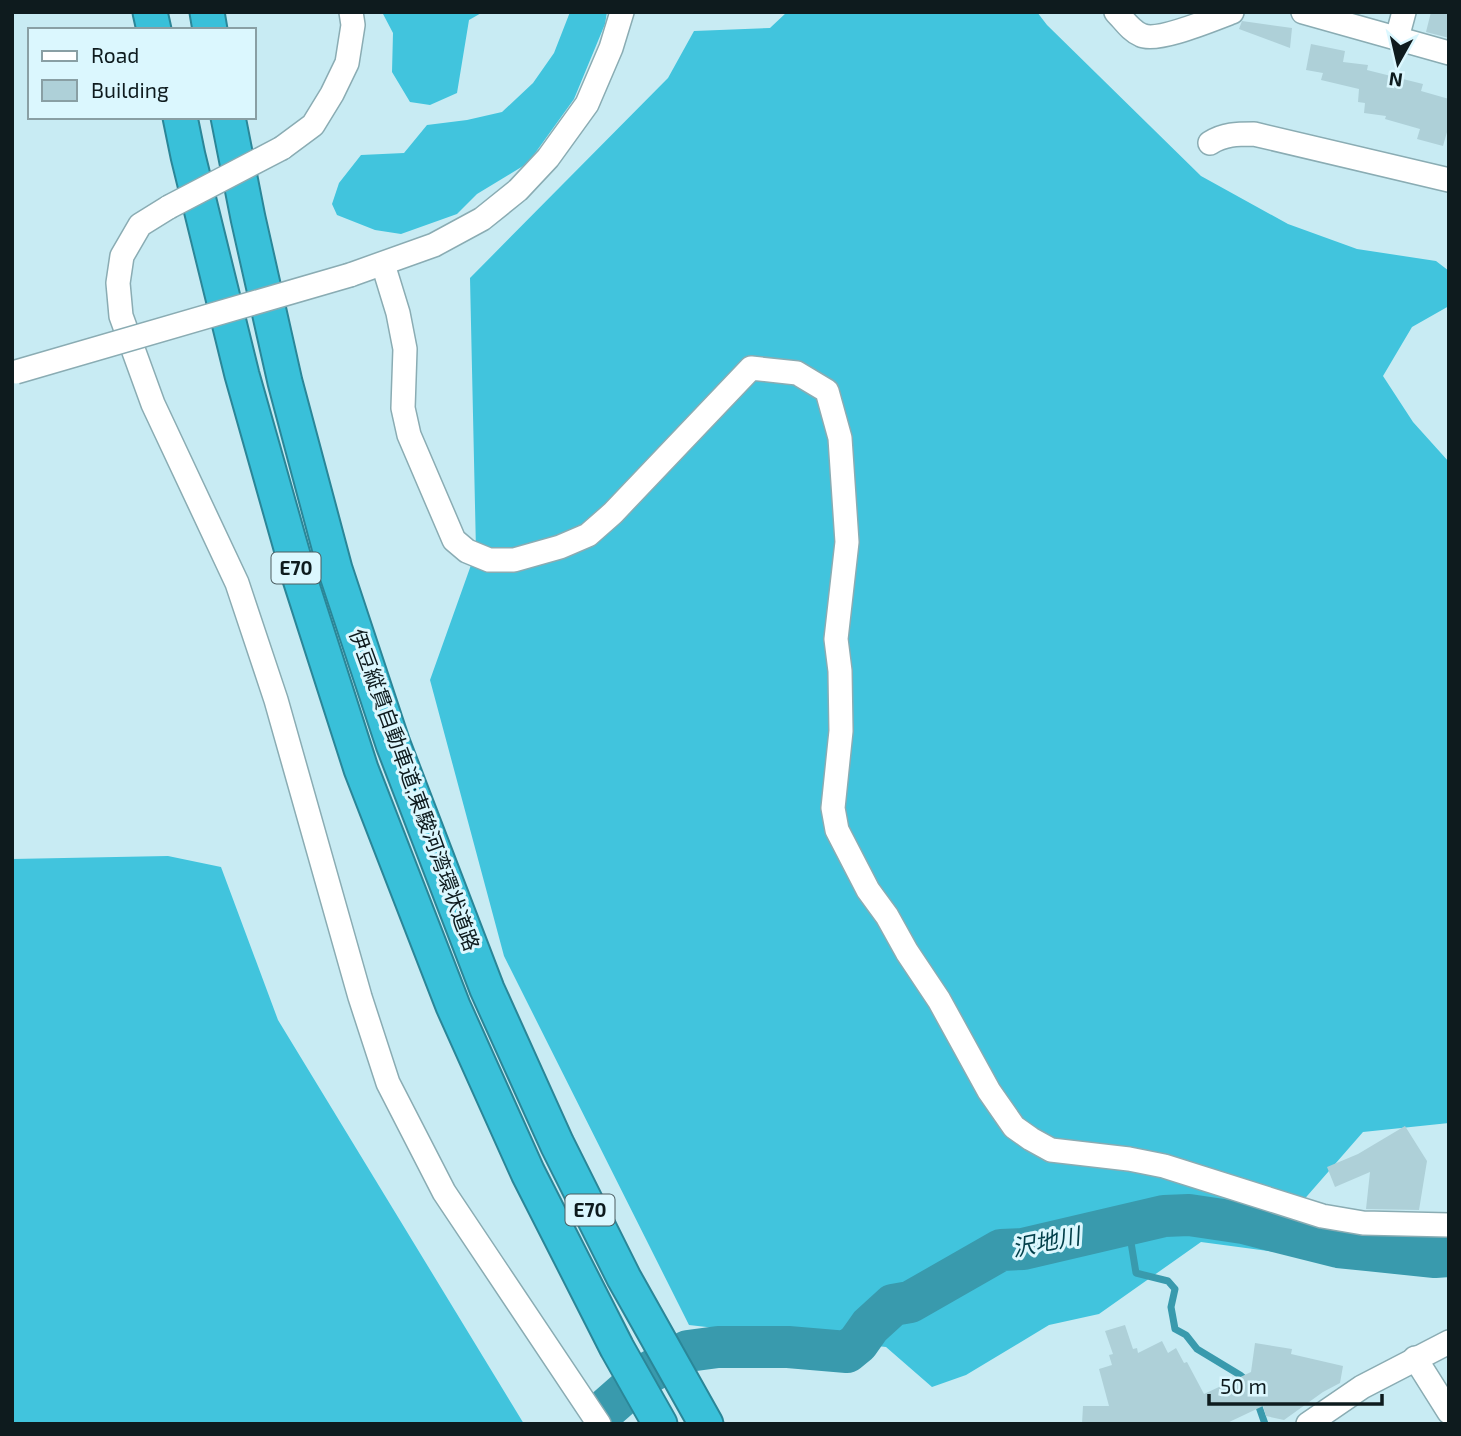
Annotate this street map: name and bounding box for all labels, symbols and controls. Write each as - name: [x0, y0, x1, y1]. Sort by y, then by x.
- legend: [28, 28, 256, 119]
- north arrow: [1363, 28, 1433, 98]
- text: Road: [91, 42, 139, 67]
- text: N: [1387, 68, 1404, 93]
- text: Building: [91, 77, 169, 102]
- road number: E70: [272, 552, 320, 583]
- street label: 伊豆縦貫自動車道;東駿河湾環状道路: [345, 625, 485, 954]
- road number: E70: [566, 1194, 614, 1226]
- water label: 沢地川: [1009, 1220, 1085, 1261]
- scale bar: [1209, 1362, 1382, 1406]
- text: 50 m: [1220, 1373, 1267, 1398]

